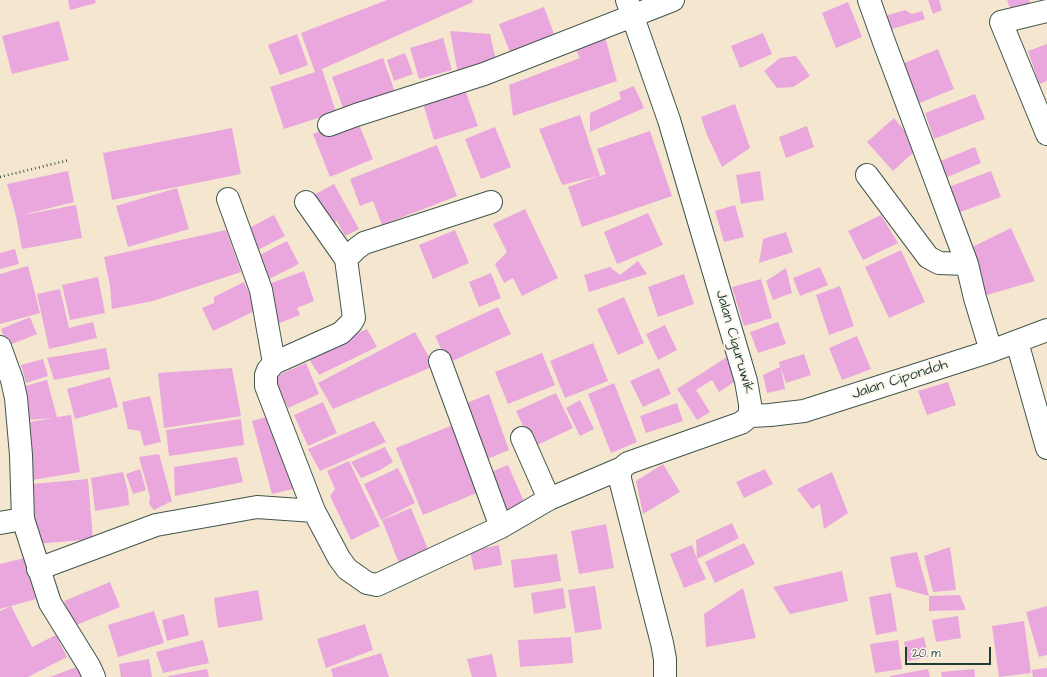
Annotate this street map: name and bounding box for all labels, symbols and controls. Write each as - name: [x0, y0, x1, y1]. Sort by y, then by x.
- street label: Jalan Ciguruwik: [711, 288, 757, 396]
- street label: Jalan Cipondoh: [850, 356, 950, 404]
- scale bar: [907, 639, 993, 665]
- text: 20 m: [912, 645, 941, 662]

